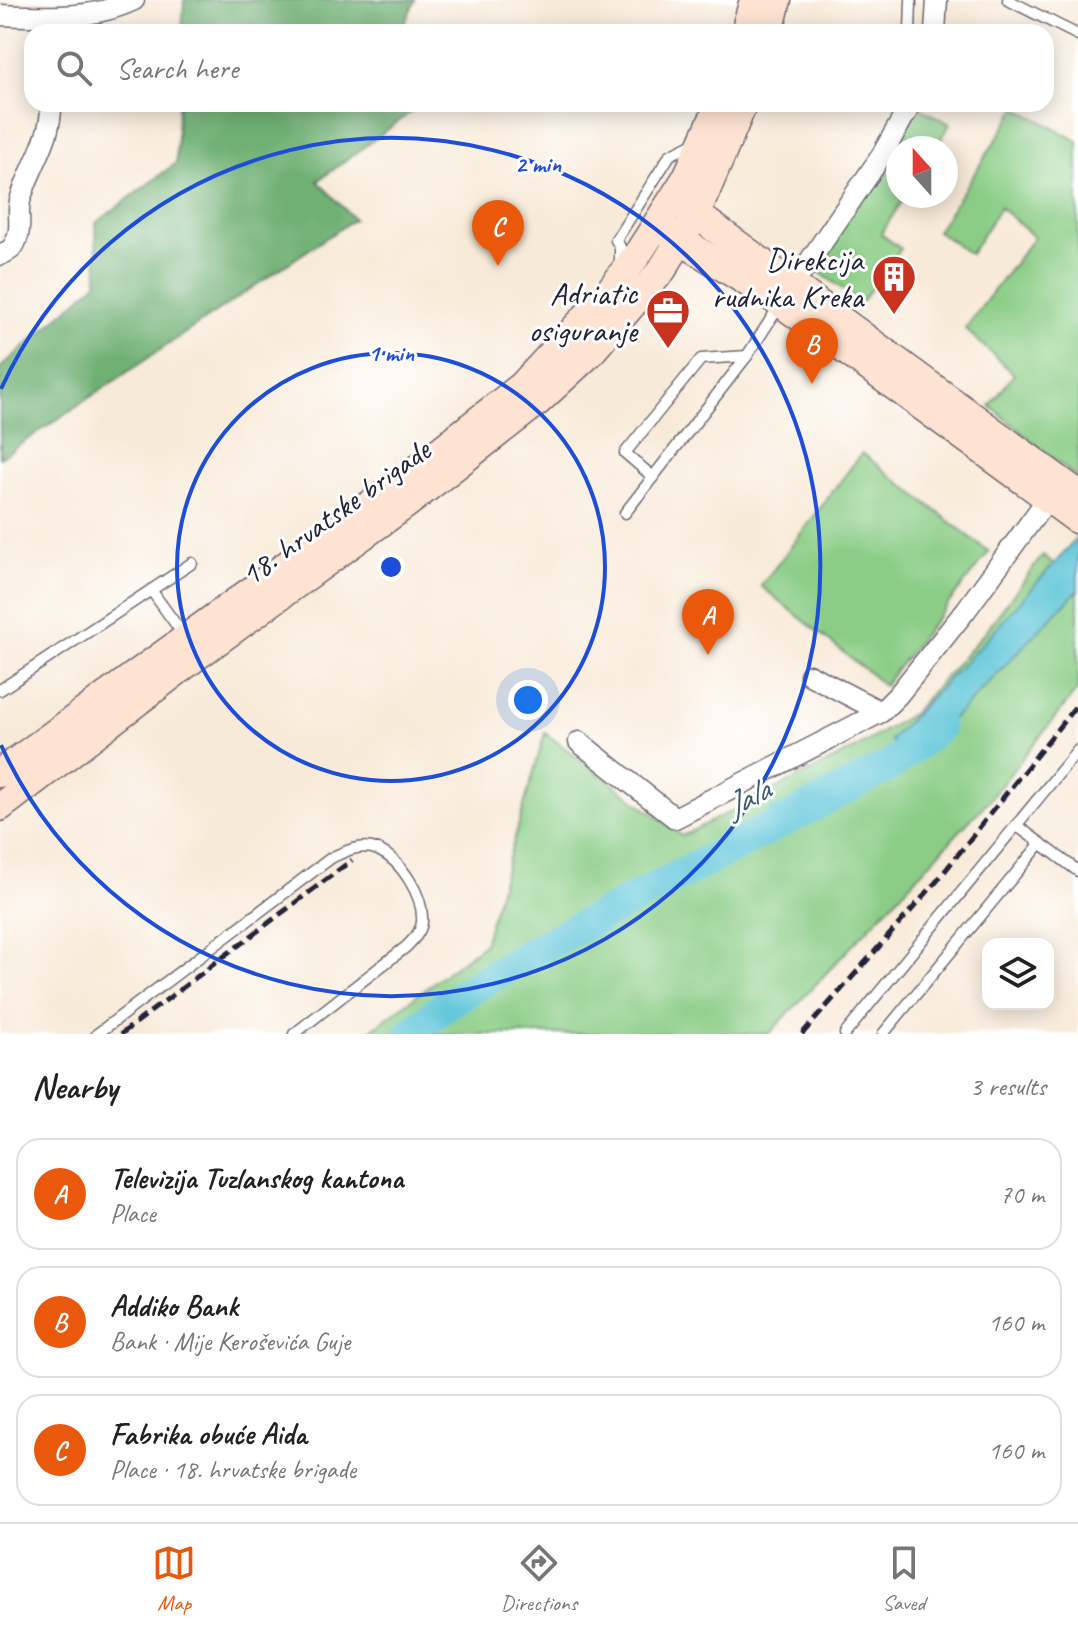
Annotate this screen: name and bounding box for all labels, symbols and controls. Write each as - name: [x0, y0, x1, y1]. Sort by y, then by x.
- search box: [24, 24, 1054, 112]
- icon: search: [52, 46, 96, 90]
- text: Search here: [116, 49, 238, 87]
- north arrow: [886, 136, 958, 208]
- text: 2 min: [515, 149, 562, 179]
- pin: C: [472, 200, 524, 266]
- place label: Direkcija rudnika Kreka: [712, 239, 865, 317]
- building icon: Direkcija rudnika Kreka: [870, 253, 918, 316]
- place label: Adriatic osiguranje: [529, 273, 640, 351]
- office icon: Adriatic osiguranje: [644, 287, 692, 350]
- pin: B: [786, 318, 838, 384]
- text: 1 min: [368, 338, 415, 368]
- street label: 18. hrvatske brigade: [232, 428, 440, 595]
- centre of rings: [377, 553, 405, 581]
- pin: A: [682, 589, 734, 655]
- your location: [508, 680, 548, 720]
- water label: Jala: [715, 766, 780, 828]
- map controls: [982, 938, 1054, 1010]
- button: layers: [982, 938, 1054, 1010]
- text: Nearby: [32, 1065, 118, 1108]
- text: 3 results: [970, 1070, 1046, 1103]
- text: Televizija Tuzlanskog kantona: [110, 1159, 403, 1197]
- text: A: [53, 1178, 67, 1211]
- text: 70 m: [1000, 1178, 1044, 1211]
- text: Place: [110, 1197, 156, 1230]
- text: Addiko Bank: [110, 1287, 238, 1325]
- text: B: [53, 1306, 67, 1339]
- text: 160 m: [988, 1306, 1044, 1339]
- text: Bank · Mije Keroševića Guje: [110, 1325, 350, 1358]
- text: Fabrika obuće Aida: [110, 1415, 307, 1453]
- text: C: [54, 1434, 66, 1467]
- text: 160 m: [988, 1434, 1044, 1467]
- text: Place · 18. hrvatske brigade: [110, 1453, 356, 1486]
- tab: Map: [152, 1541, 196, 1617]
- tab: Directions: [501, 1541, 577, 1617]
- tab: Saved: [882, 1541, 926, 1617]

